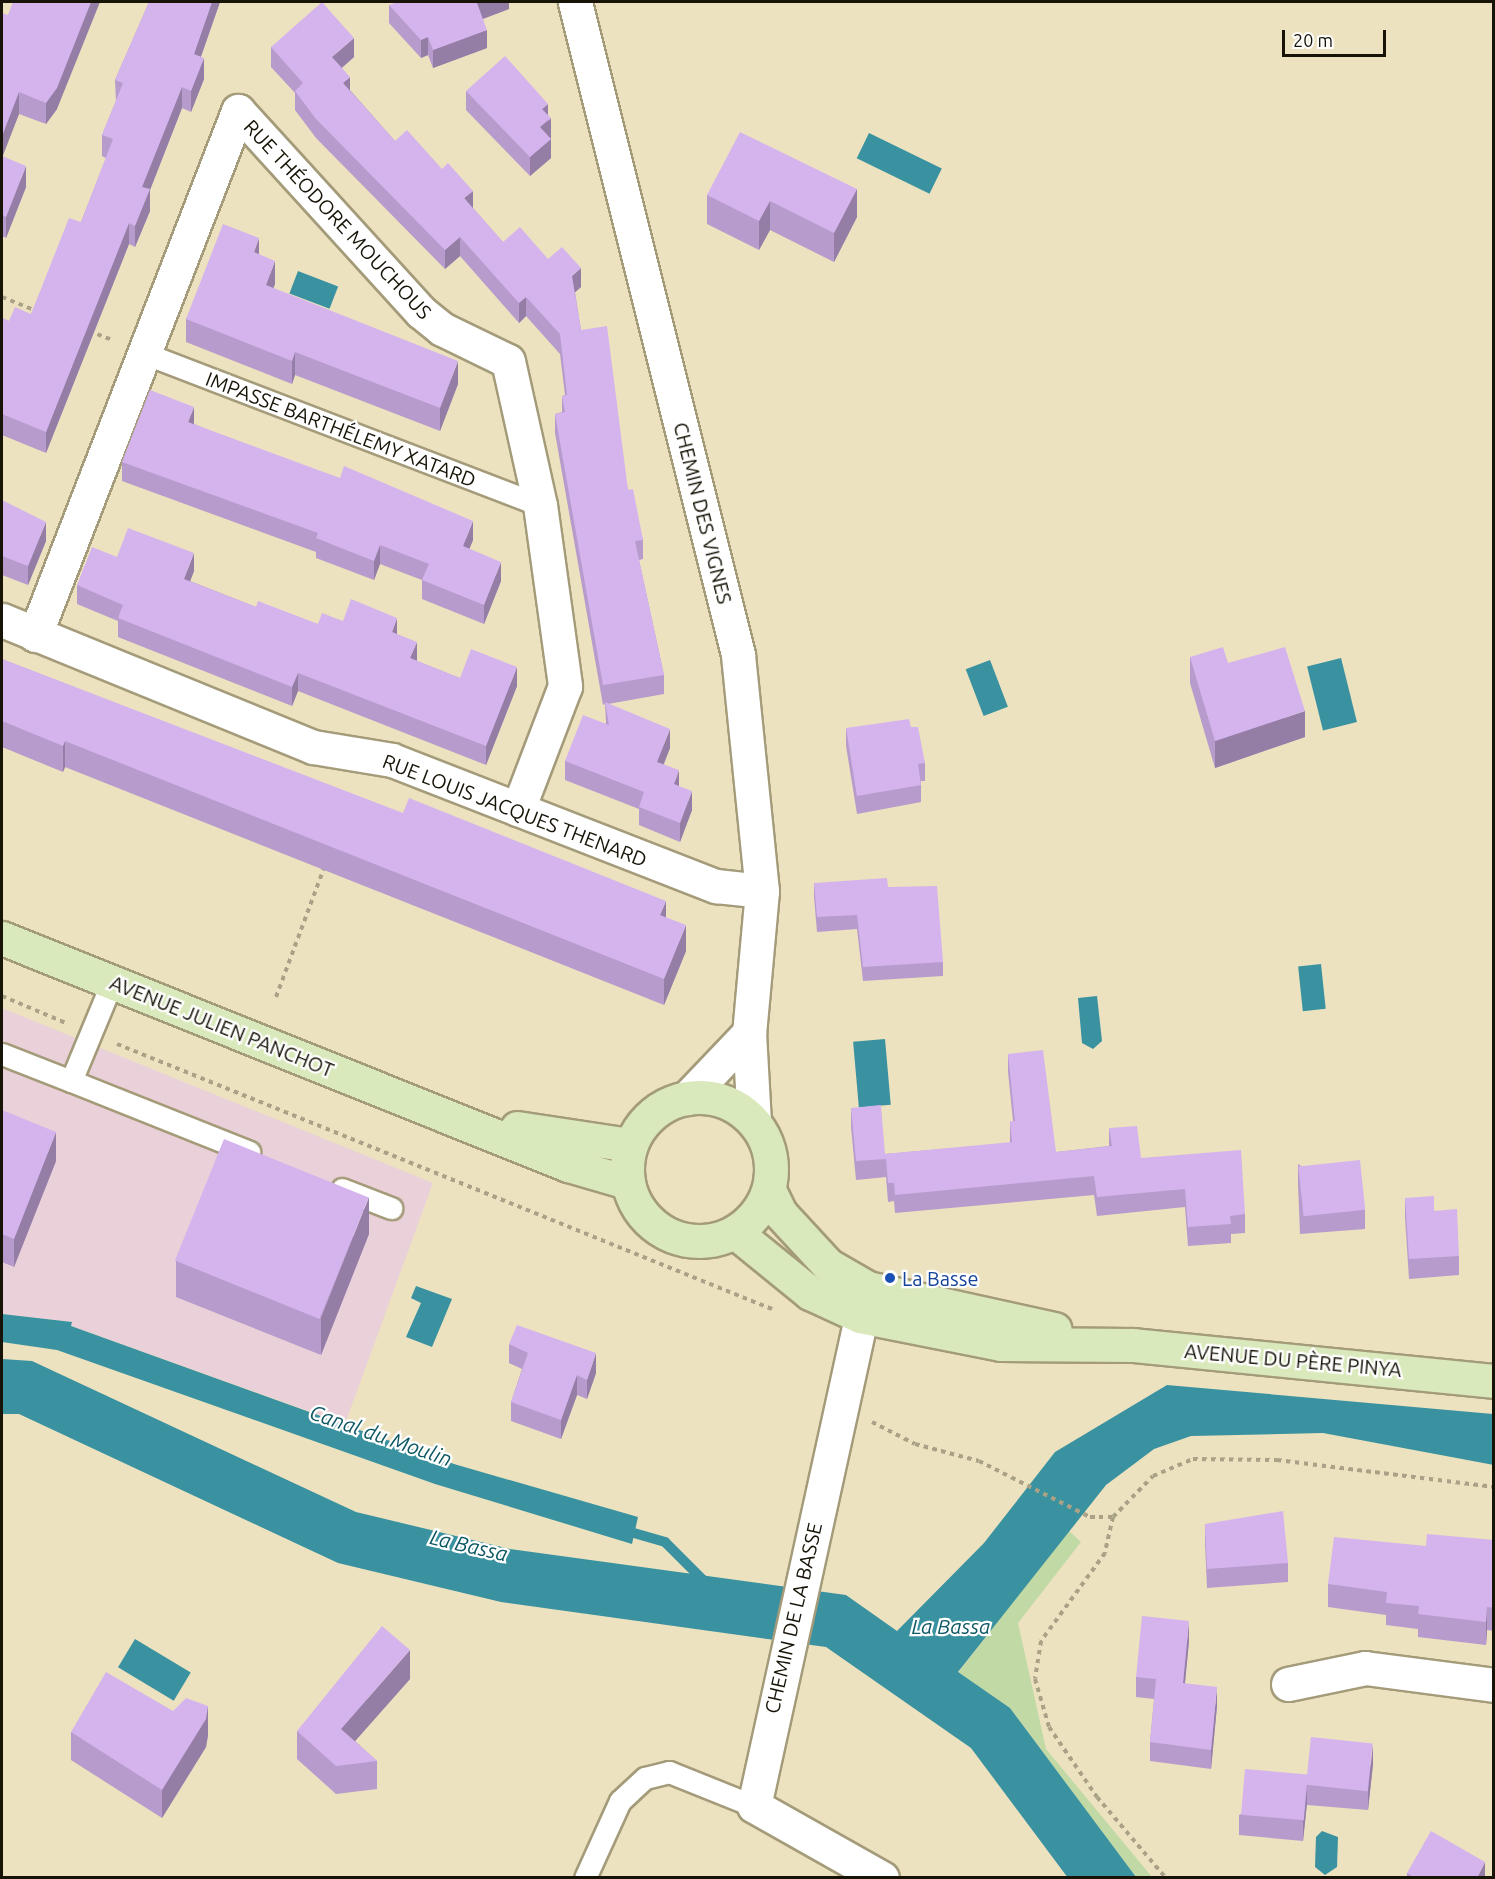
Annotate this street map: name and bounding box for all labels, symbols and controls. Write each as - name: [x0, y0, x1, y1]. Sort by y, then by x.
- scale bar: [1285, 18, 1388, 56]
- text: 20 m: [1293, 30, 1333, 50]
- street label: RUE THÉODORE MOUCHOUS: [239, 114, 437, 324]
- street label: IMPASSE BARTHÉLEMY XATARD: [203, 366, 479, 492]
- street label: CHEMIN DES VIGNES: [669, 420, 737, 606]
- street label: RUE LOUIS JACQUES THENARD: [379, 748, 651, 872]
- street label: AVENUE JULIEN PANCHOT: [107, 970, 337, 1082]
- place label: La Basse: [902, 1266, 978, 1290]
- marker: La Basse: [883, 1271, 897, 1285]
- street label: AVENUE DU PÈRE PINYA: [1183, 1339, 1403, 1381]
- water label: Canal du Moulin: [306, 1399, 456, 1471]
- street label: CHEMIN DE LA BASSE: [759, 1520, 827, 1716]
- water label: La Bassa: [428, 1524, 510, 1566]
- water label: La Bassa: [912, 1613, 990, 1639]

